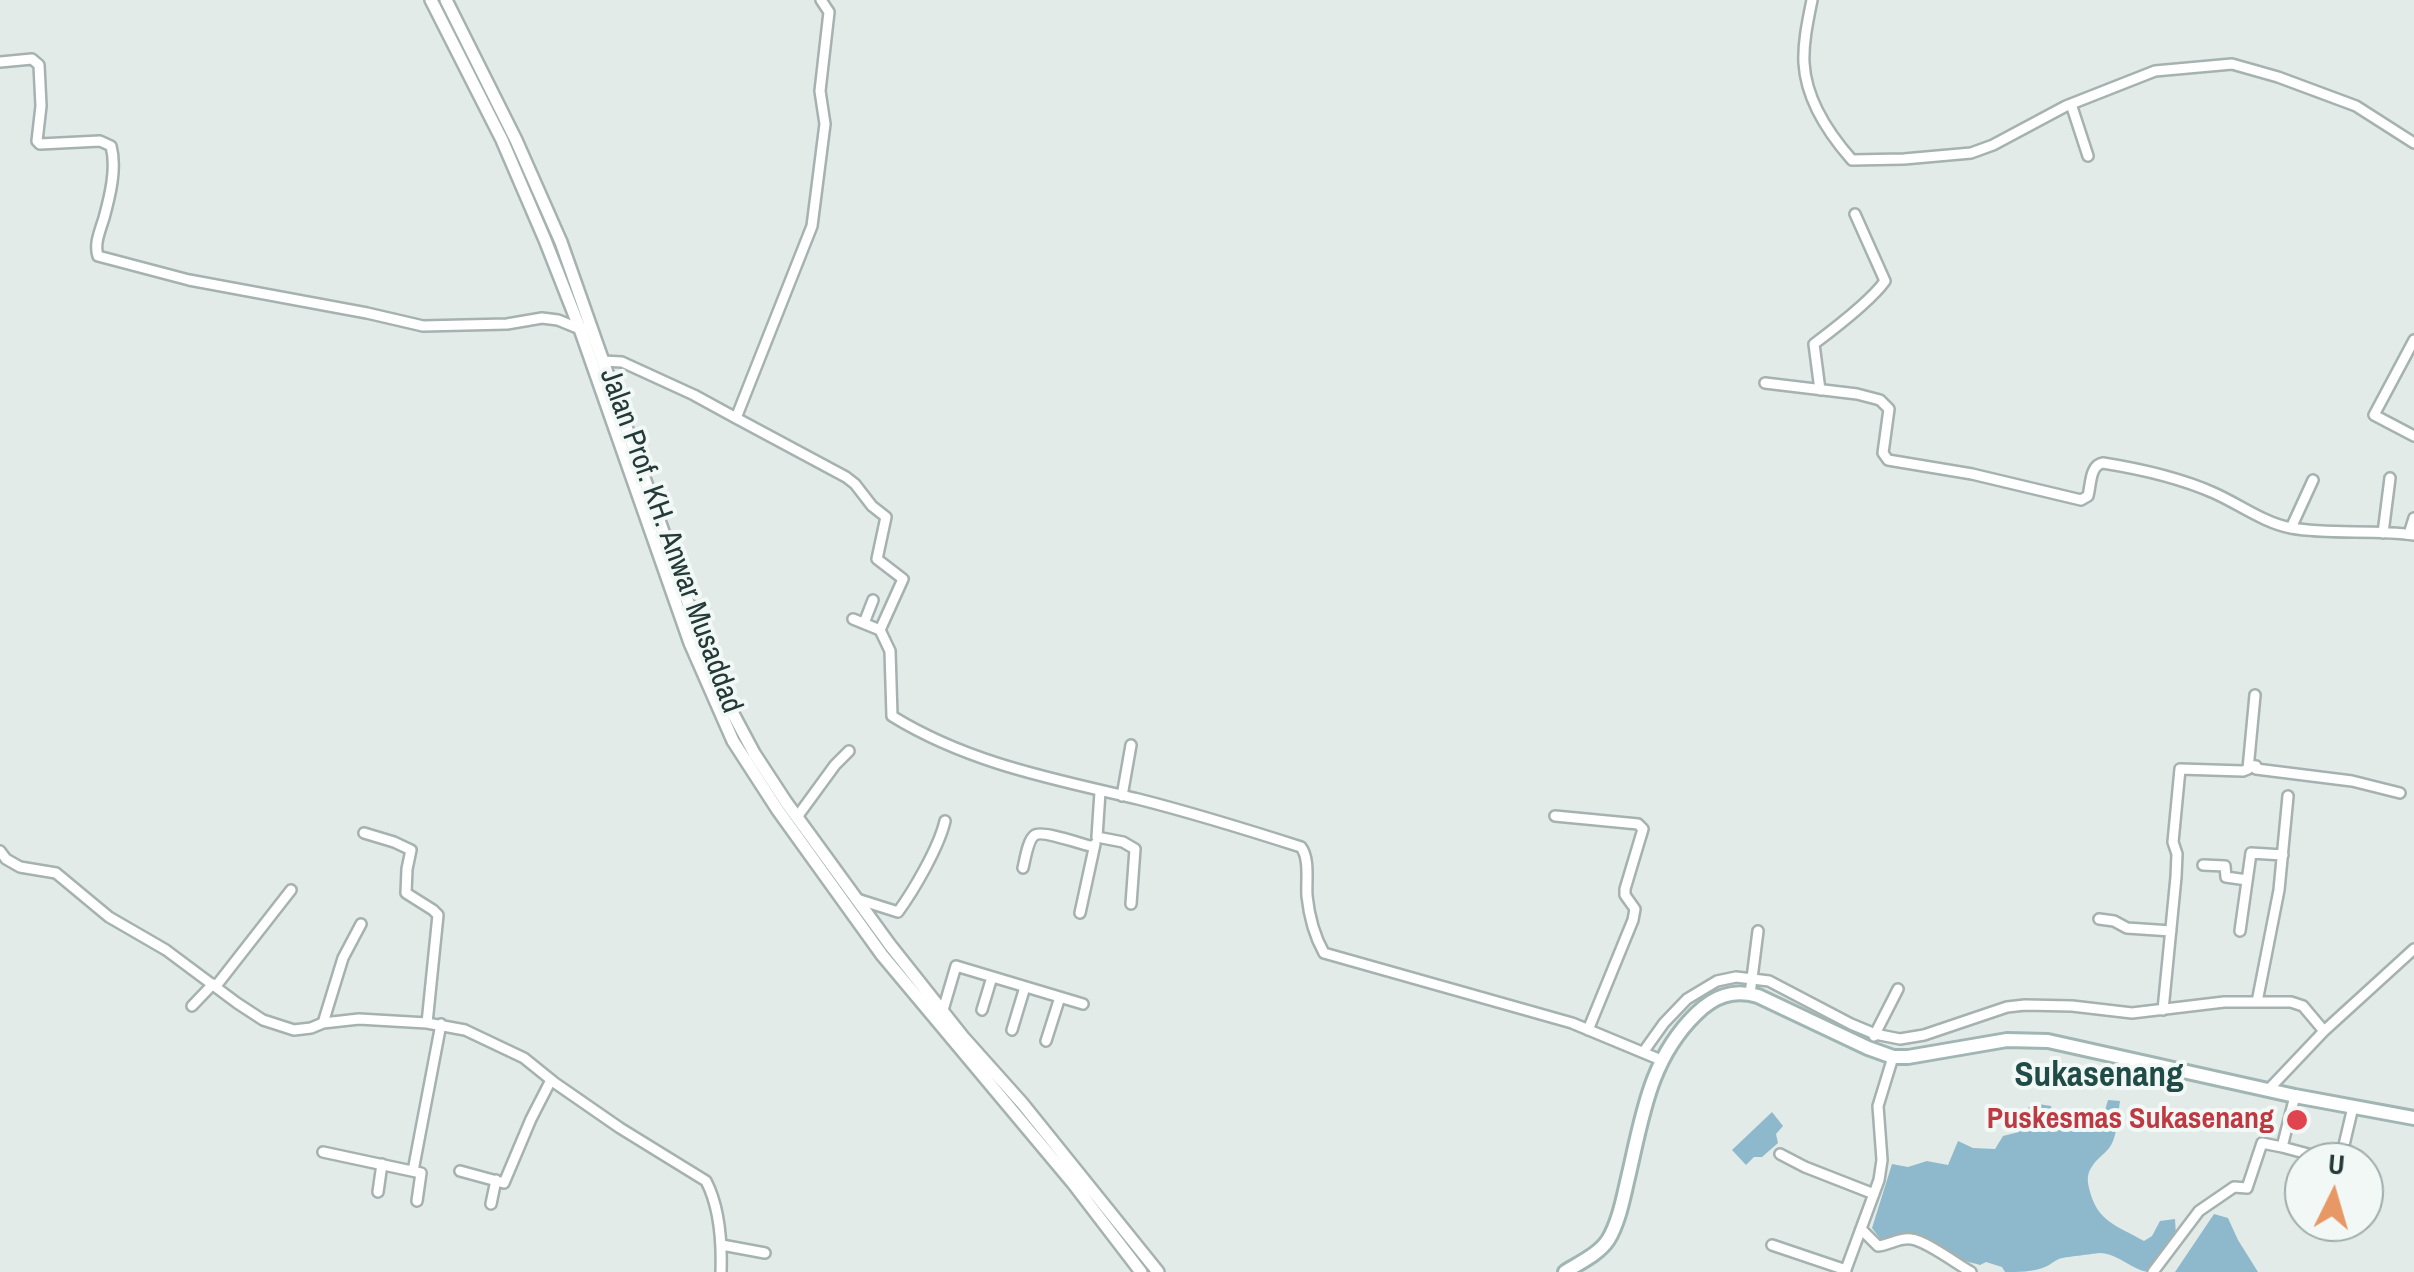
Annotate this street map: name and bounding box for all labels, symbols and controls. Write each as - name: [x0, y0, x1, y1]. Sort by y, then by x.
- street label: Jalan Prof. KH. Anwar Musaddad: [591, 364, 749, 718]
- district label: Sukasenang: [2014, 1056, 2184, 1098]
- place label: Puskesmas Sukasenang: [1987, 1102, 2274, 1138]
- marker: Puskesmas Sukasenang: [2284, 1107, 2310, 1133]
- north arrow: [2284, 1142, 2384, 1242]
- text: U: [2327, 1144, 2346, 1184]

